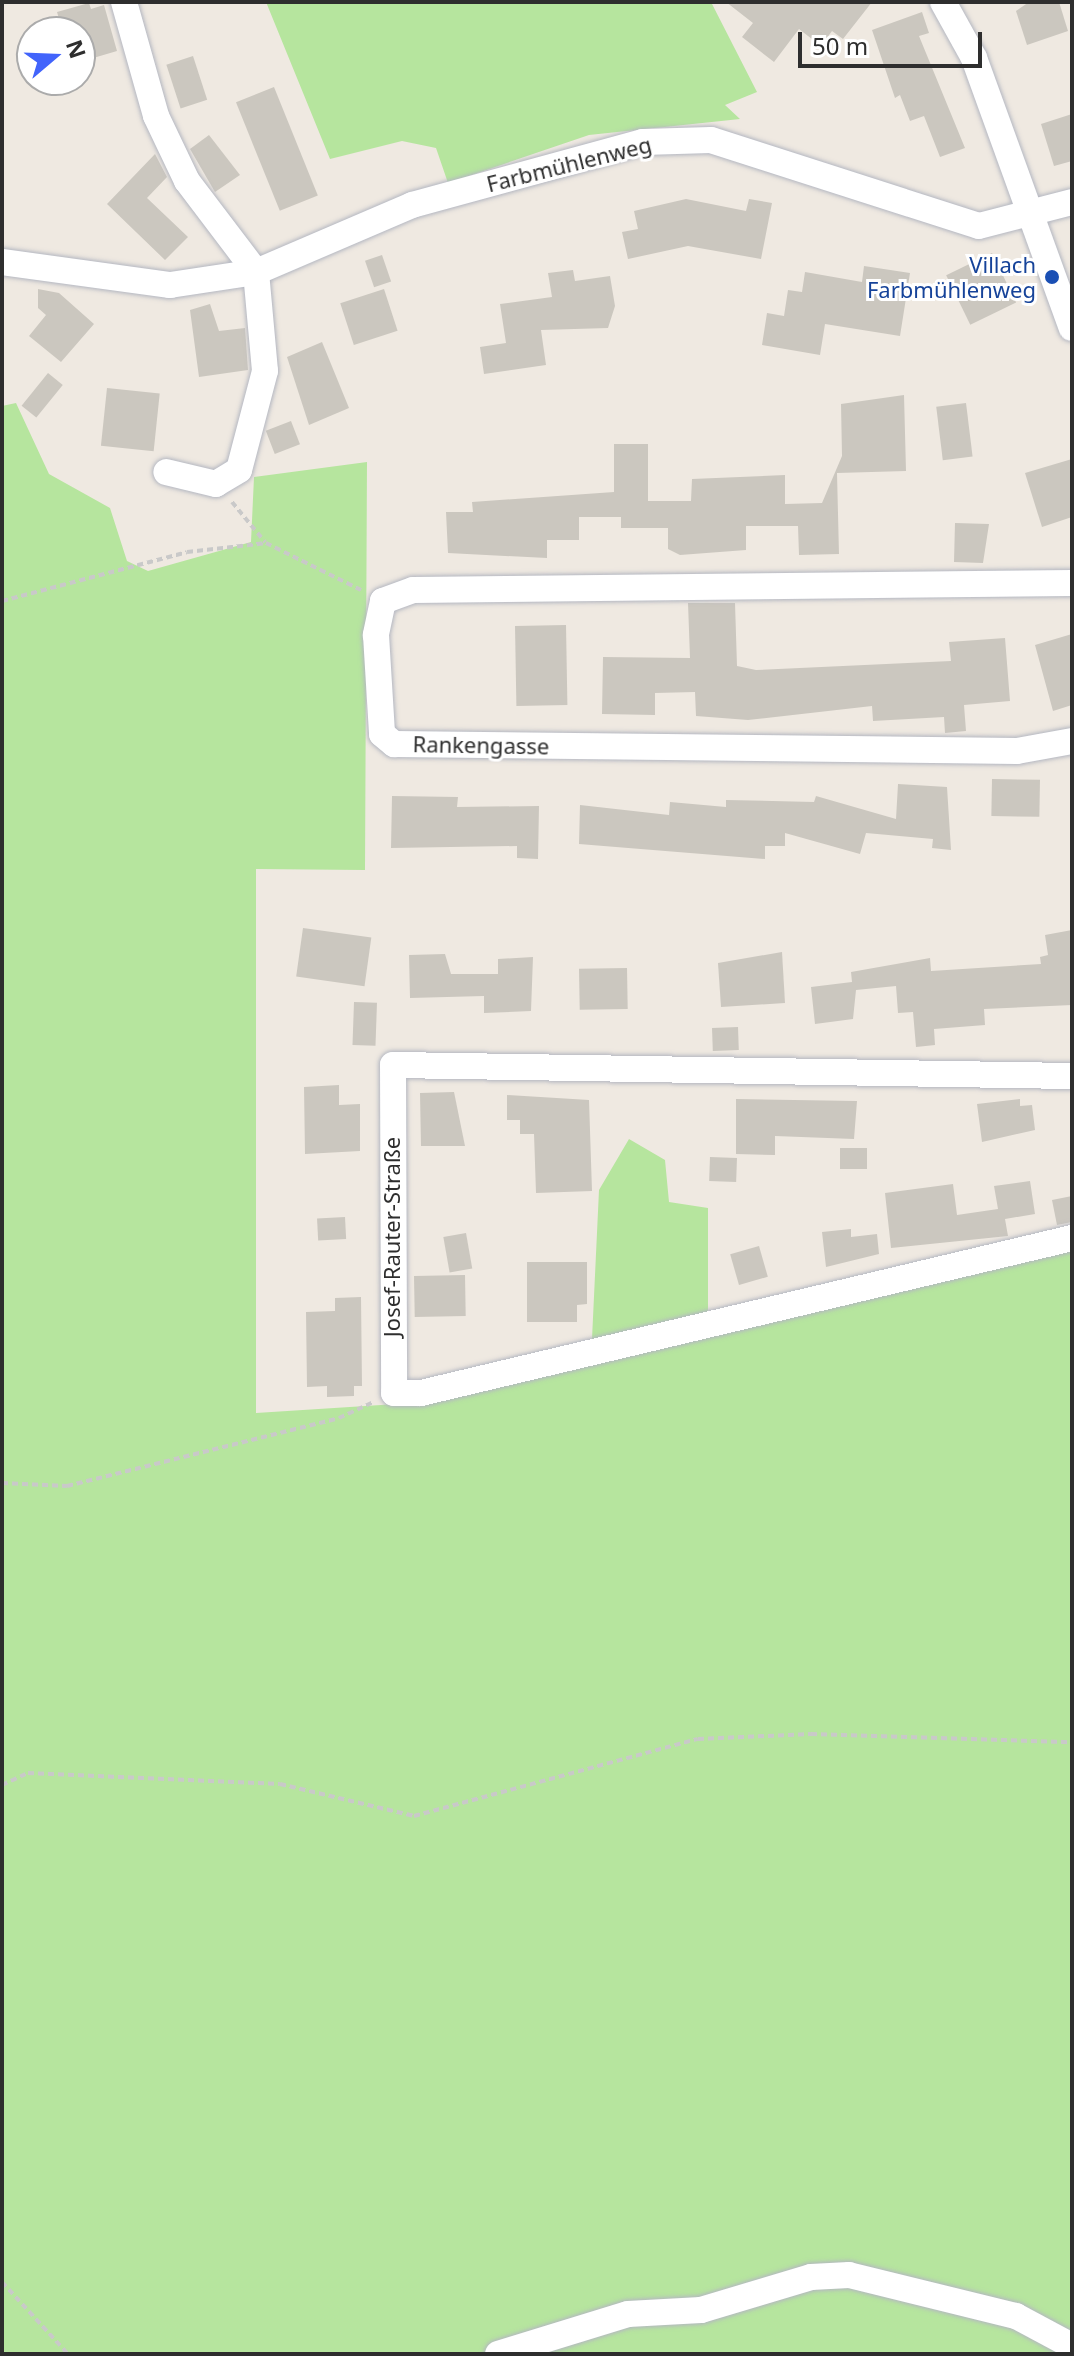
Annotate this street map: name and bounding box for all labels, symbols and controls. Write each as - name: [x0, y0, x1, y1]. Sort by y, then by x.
- north arrow: [16, 16, 96, 96]
- scale bar: [802, 16, 986, 66]
- text: 50 m: [812, 29, 868, 62]
- text: N: [60, 35, 94, 62]
- street label: Farbmühlenweg: [484, 131, 654, 197]
- place label: Villach Farbmühlenweg: [867, 251, 1036, 302]
- marker: Villach Farbmühlenweg: [1043, 268, 1061, 286]
- street label: Rankengasse: [412, 731, 550, 759]
- street label: Josef-Rauter-Straße: [379, 1137, 405, 1337]

